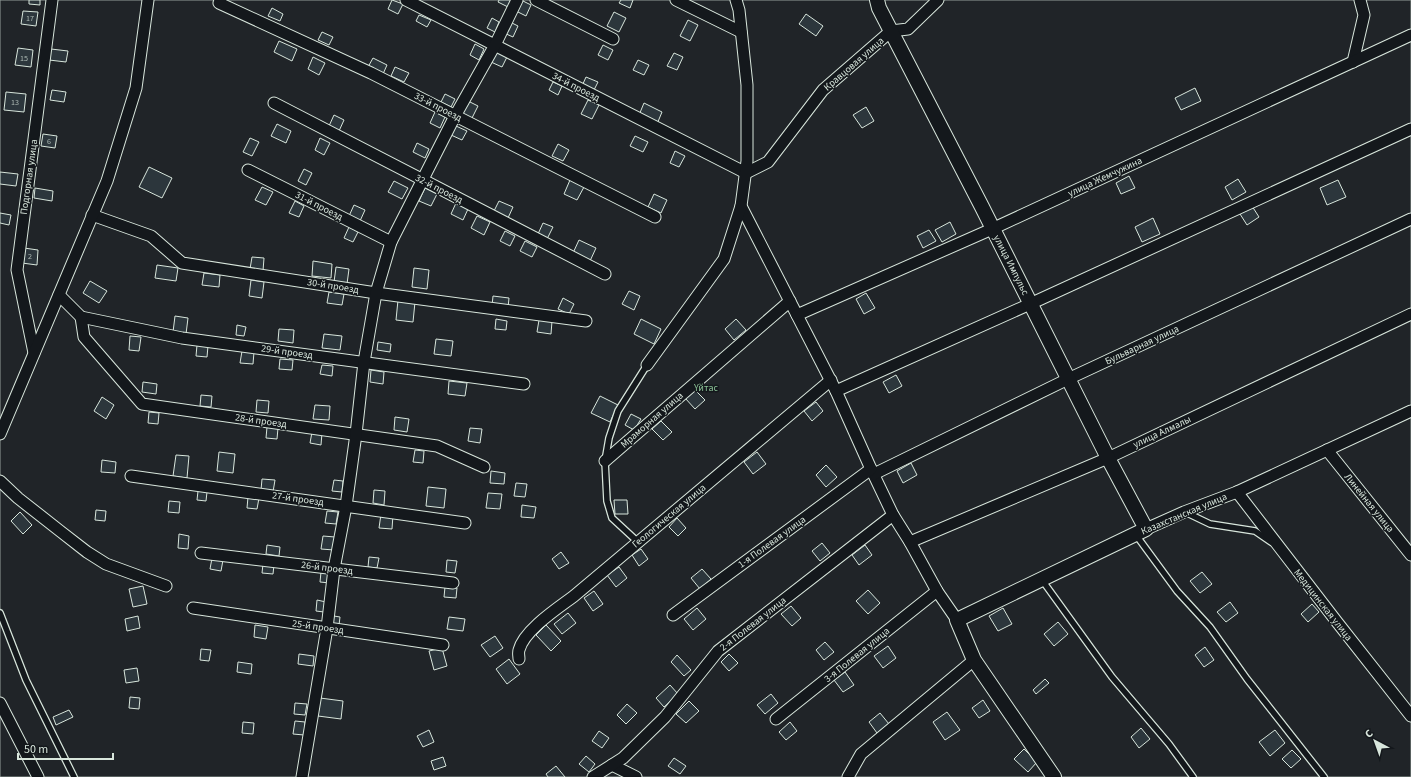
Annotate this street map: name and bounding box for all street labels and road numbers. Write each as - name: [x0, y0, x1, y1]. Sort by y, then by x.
- street label: Кравцовая улица: [821, 34, 887, 94]
- street label: 34-й проезд: [550, 69, 603, 105]
- street label: 33-й проезд: [412, 89, 465, 125]
- street label: Подгорная улица: [17, 138, 41, 216]
- street label: улица Жемчужина: [1066, 154, 1144, 200]
- street label: 32-й проезд: [413, 171, 466, 207]
- street label: 31-й проезд: [293, 188, 346, 224]
- street label: улица Импульс: [990, 232, 1032, 298]
- street label: 30-й проезд: [306, 275, 360, 297]
- street label: Бульварная улица: [1103, 322, 1181, 368]
- street label: 29-й проезд: [260, 341, 314, 363]
- street label: Мраморная улица: [618, 389, 686, 451]
- street label: 28-й проезд: [234, 410, 288, 432]
- street label: улица Алмалы: [1131, 412, 1193, 452]
- street label: Линейная улица: [1341, 471, 1397, 535]
- street label: Геологическая улица: [629, 481, 709, 551]
- street label: 27-й проезд: [271, 488, 325, 510]
- street label: Казахстанская улица: [1139, 490, 1229, 538]
- street label: 1-я Полевая улица: [735, 513, 809, 571]
- street label: 26-й проезд: [300, 558, 354, 578]
- street label: Медицинская улица: [1290, 566, 1356, 644]
- street label: 2-я Полевая улица: [717, 594, 789, 654]
- street label: 25-й проезд: [291, 616, 345, 638]
- street label: 3-я Полевая улица: [821, 624, 893, 686]

